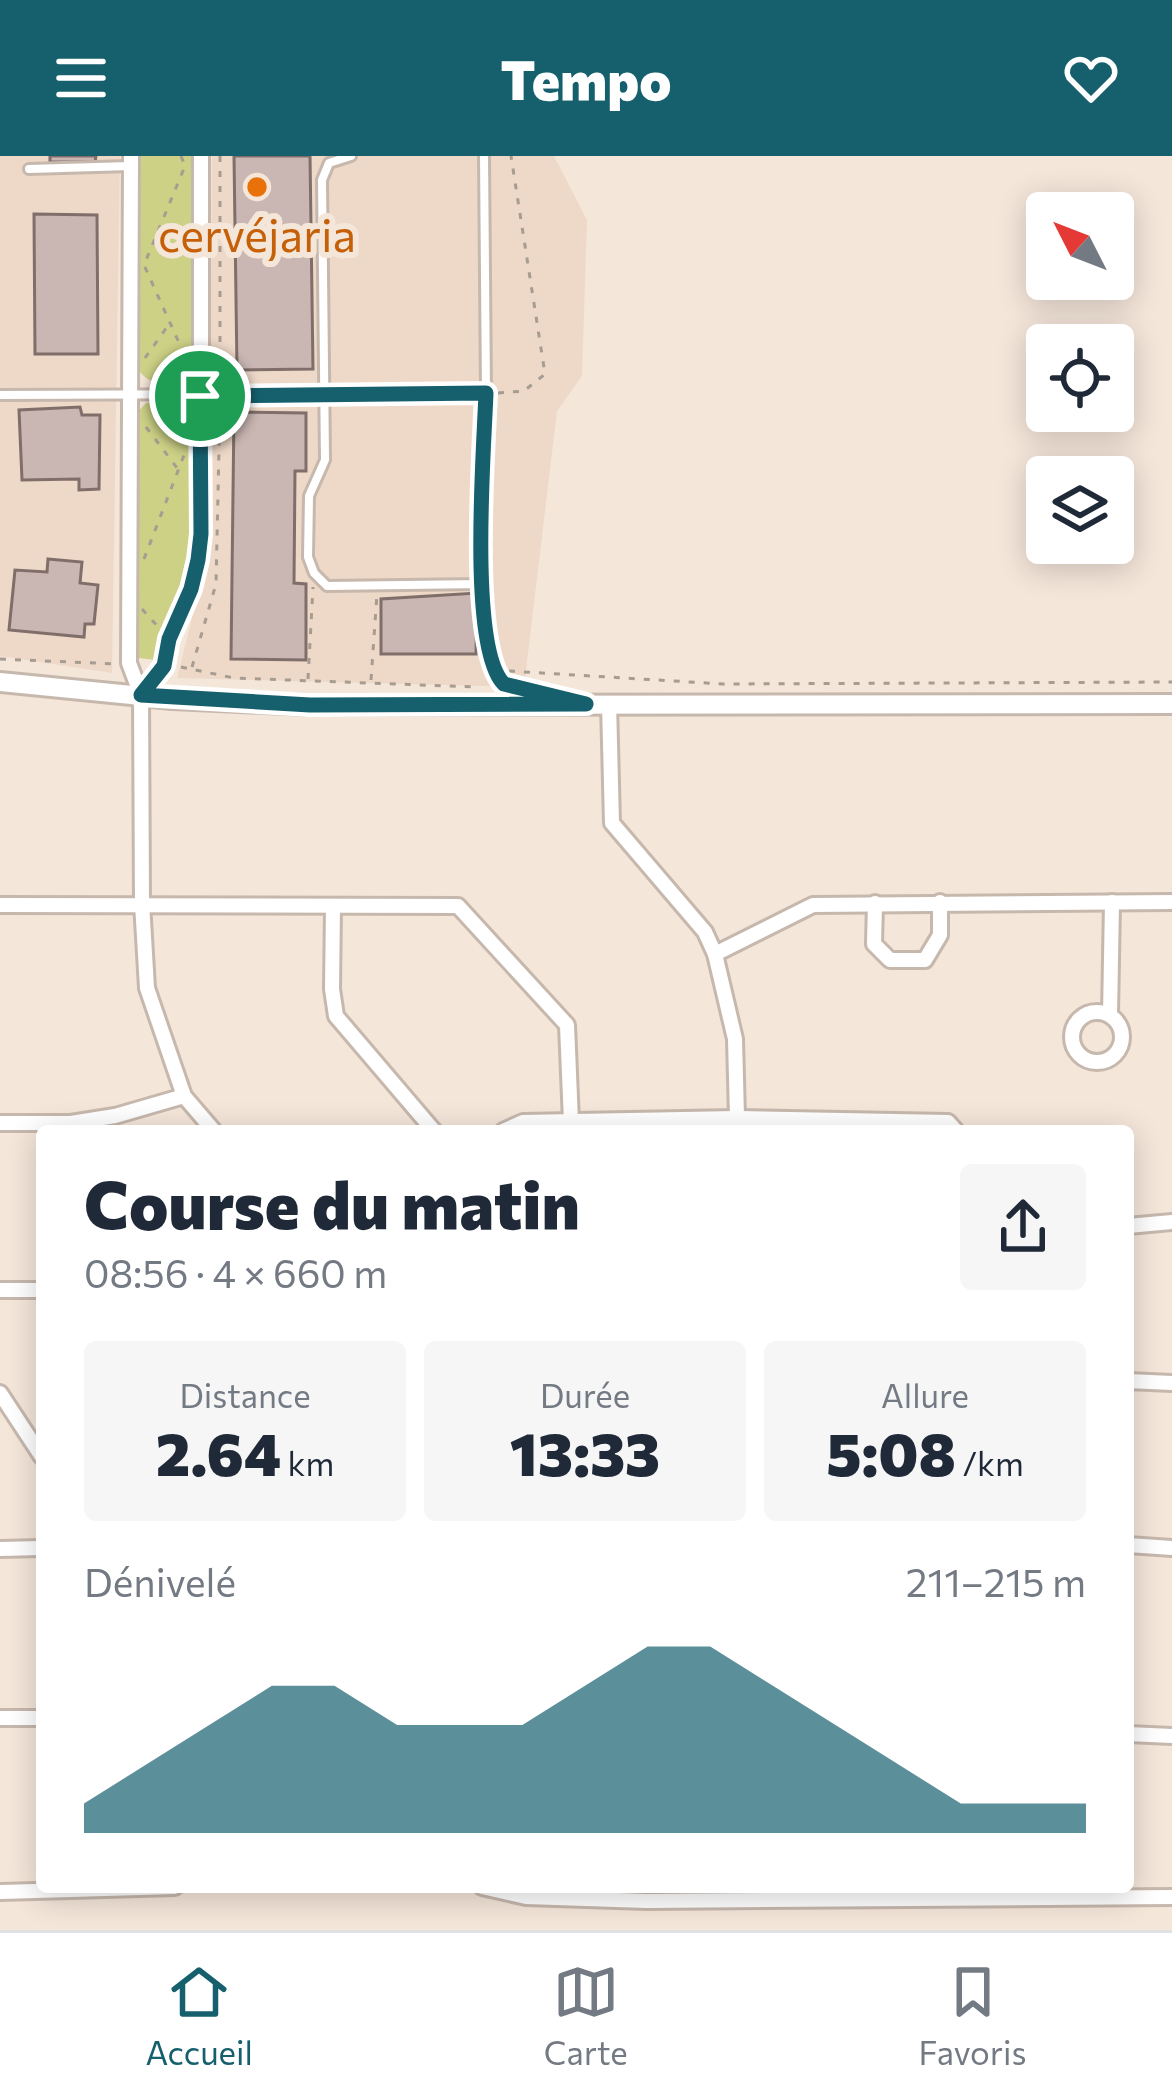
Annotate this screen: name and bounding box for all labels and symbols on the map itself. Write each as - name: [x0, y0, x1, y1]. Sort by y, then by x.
- marker: cervéjaria: [244, 174, 270, 200]
- north arrow: [1026, 192, 1134, 300]
- place label: cervéjaria: [158, 206, 356, 261]
- pin: [149, 345, 251, 447]

